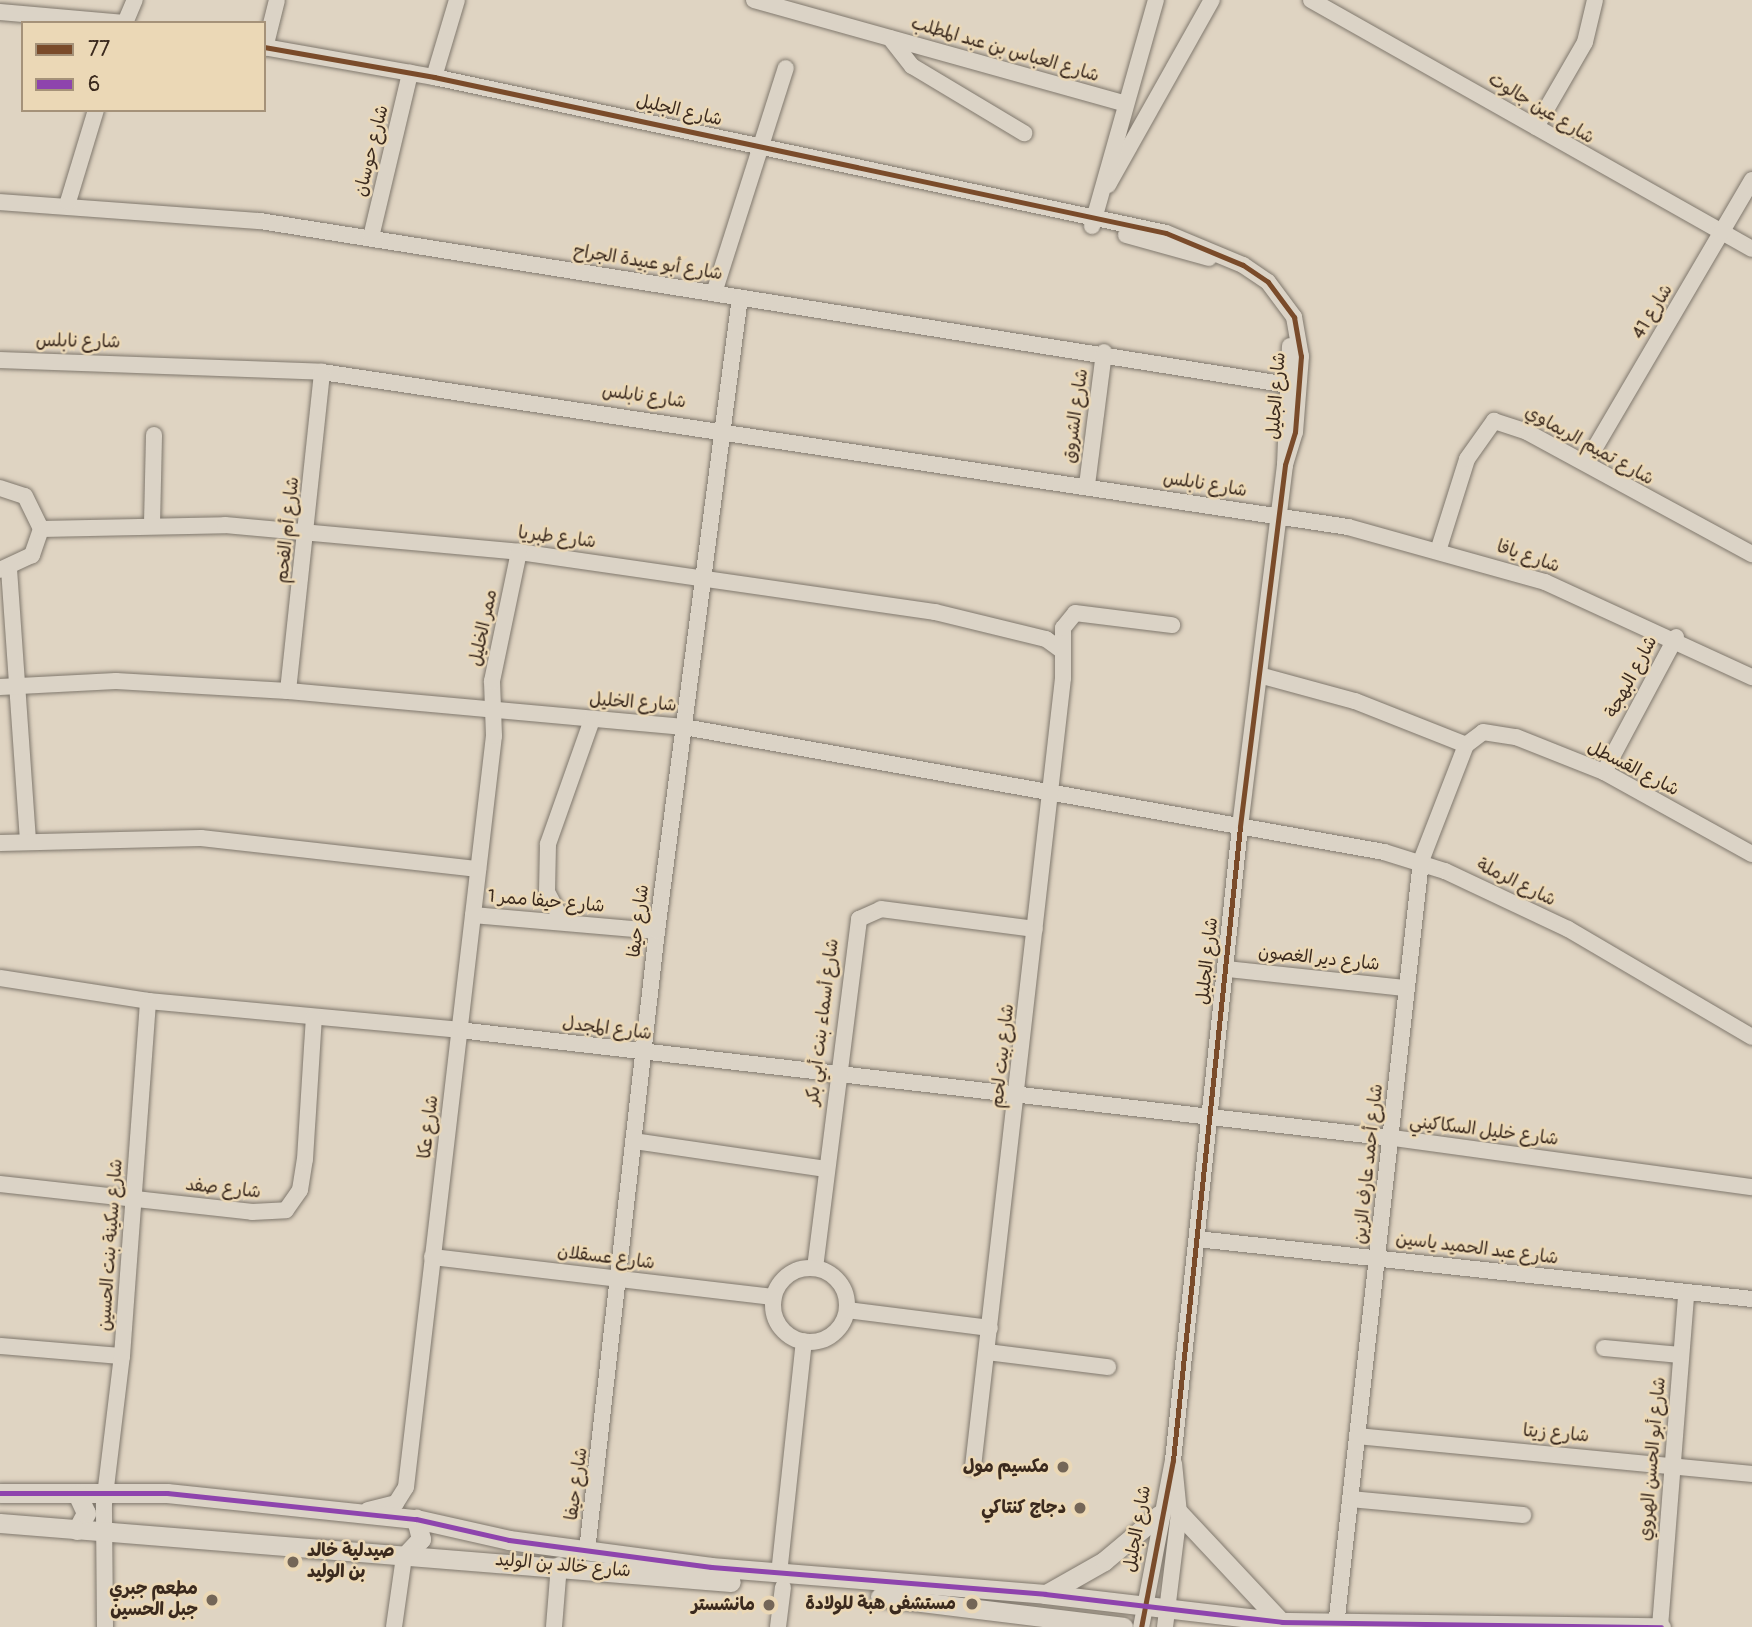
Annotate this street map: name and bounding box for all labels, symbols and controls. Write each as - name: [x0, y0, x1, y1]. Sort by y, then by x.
- street label: شارع العباس بن عبد المطلب: [909, 13, 1101, 87]
- legend: [21, 21, 266, 112]
- text: 77: [88, 36, 110, 63]
- street label: شارع عين جالوت: [1484, 69, 1598, 149]
- text: 6: [88, 71, 100, 98]
- street label: شارع الجليل: [634, 91, 724, 131]
- street label: شارع حوسان: [350, 103, 394, 199]
- street label: شارع أبو عبيدة الجراح: [572, 241, 724, 285]
- street label: شارع 41: [1628, 281, 1678, 343]
- street label: شارع نابلس: [36, 330, 120, 354]
- street label: شارع الجليل: [1263, 351, 1291, 441]
- street label: شارع الشروق: [1059, 367, 1093, 465]
- street label: شارع نابلس: [601, 380, 687, 414]
- street label: شارع تميم الريماوي: [1521, 402, 1657, 490]
- street label: شارع نابلس: [1162, 468, 1248, 502]
- street label: شارع أم الفحم: [272, 476, 304, 584]
- street label: شارع طبريا: [517, 522, 597, 554]
- street label: شارع يافا: [1494, 536, 1562, 578]
- street label: ممر الخليل: [465, 588, 503, 668]
- street label: شارع البهجة: [1601, 632, 1663, 722]
- street label: شارع الخليل: [588, 689, 678, 717]
- street label: شارع القسطل: [1583, 737, 1683, 801]
- street label: شارع الرملة: [1473, 855, 1559, 911]
- street label: شارع حيفا: [624, 883, 654, 959]
- street label: شارع حيفا ممر 1: [487, 886, 605, 918]
- street label: شارع الجليل: [1193, 916, 1223, 1006]
- street label: شارع أسماء بنت أبي بكر: [802, 937, 844, 1107]
- street label: شارع دير الغصون: [1257, 942, 1381, 976]
- street label: شارع بيت لحم: [987, 1003, 1019, 1109]
- street label: شارع المجدل: [561, 1013, 653, 1045]
- street label: شارع أحمد عارف الزين: [1350, 1083, 1388, 1245]
- street label: شارع عكا: [414, 1094, 444, 1160]
- street label: شارع خليل السكاكيني: [1408, 1111, 1560, 1151]
- street label: شارع سكينة بنت الحسين: [94, 1158, 128, 1332]
- street label: شارع صفد: [184, 1174, 262, 1204]
- street label: شارع عبد الحميد ياسين: [1394, 1228, 1560, 1270]
- street label: شارع عسقلان: [556, 1241, 656, 1275]
- street label: شارع أبو الحسن الهروي: [1635, 1376, 1671, 1542]
- street label: شارع زيتا: [1522, 1420, 1590, 1448]
- street label: شارع حيفا: [561, 1446, 593, 1522]
- place label: مكسيم مول: [963, 1456, 1049, 1478]
- marker: مكسيم مول: [1055, 1459, 1071, 1475]
- street label: شارع الجليل: [1120, 1484, 1156, 1574]
- place label: دجاج كنتاكي: [981, 1497, 1066, 1519]
- marker: دجاج كنتاكي: [1072, 1500, 1088, 1516]
- place label: صيدلية خالد بن الوليد: [307, 1541, 395, 1584]
- street label: شارع خالد بن الوليد: [494, 1549, 632, 1583]
- marker: صيدلية خالد بن الوليد: [285, 1554, 301, 1570]
- place label: مطعم جبري جبل الحسين: [109, 1579, 198, 1622]
- marker: مطعم جبري جبل الحسين: [204, 1592, 220, 1608]
- place label: مستشفى هبة للولادة: [805, 1593, 956, 1615]
- place label: مانشستر: [691, 1594, 755, 1616]
- marker: مستشفى هبة للولادة: [962, 1594, 982, 1614]
- marker: مانشستر: [761, 1597, 777, 1613]

